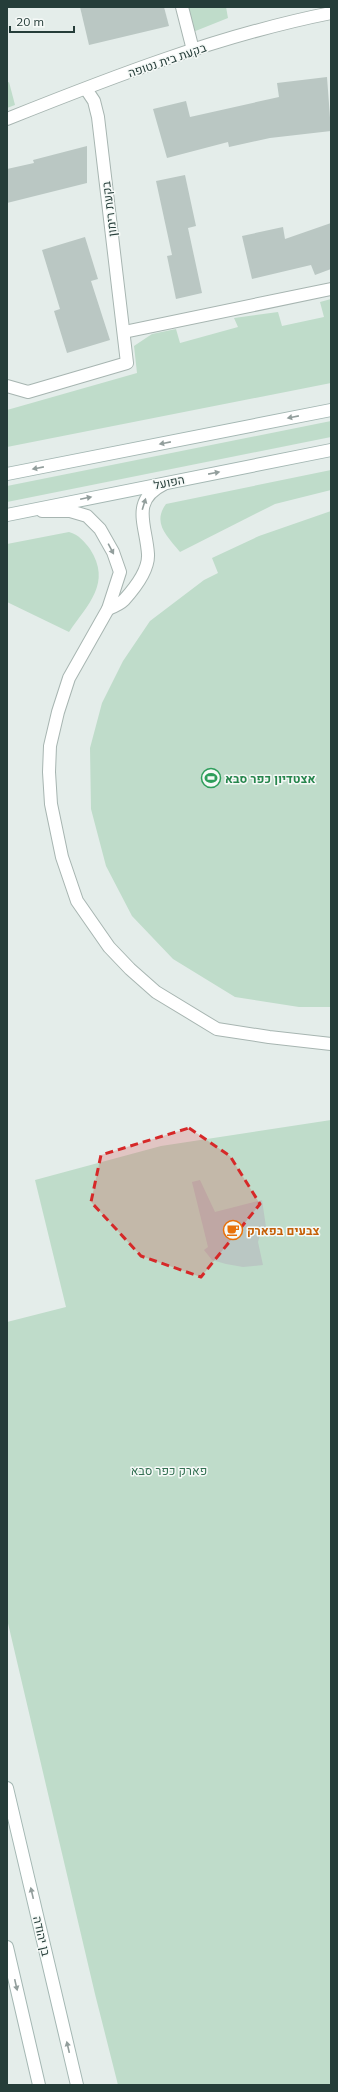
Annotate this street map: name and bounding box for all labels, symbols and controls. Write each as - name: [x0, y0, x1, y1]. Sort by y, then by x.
- scale bar: [10, 8, 74, 34]
- text: 20 m: [16, 14, 44, 29]
- street label: בקעת בית נטופה: [126, 39, 209, 80]
- street label: בקעת רימון: [98, 180, 120, 237]
- one-way arrow: [287, 415, 299, 421]
- one-way arrow: [159, 440, 171, 446]
- one-way arrow: [32, 465, 44, 471]
- one-way arrow: [208, 470, 220, 476]
- street label: הפועל: [152, 472, 186, 492]
- one-way arrow: [80, 495, 92, 501]
- one-way arrow: [141, 497, 147, 509]
- one-way arrow: [108, 543, 114, 555]
- sports icon: אצטדיון כפר סבא: [200, 767, 222, 789]
- place label: אצטדיון כפר סבא: [225, 771, 316, 786]
- cafe icon: צבעים בפארק: [222, 1219, 244, 1241]
- place label: צבעים בפארק: [247, 1223, 319, 1238]
- park label: פארק כפר סבא: [131, 1463, 207, 1478]
- one-way arrow: [29, 1887, 35, 1899]
- street label: בן יהודה: [30, 1915, 54, 1958]
- one-way arrow: [13, 1979, 19, 1991]
- one-way arrow: [65, 2041, 71, 2053]

